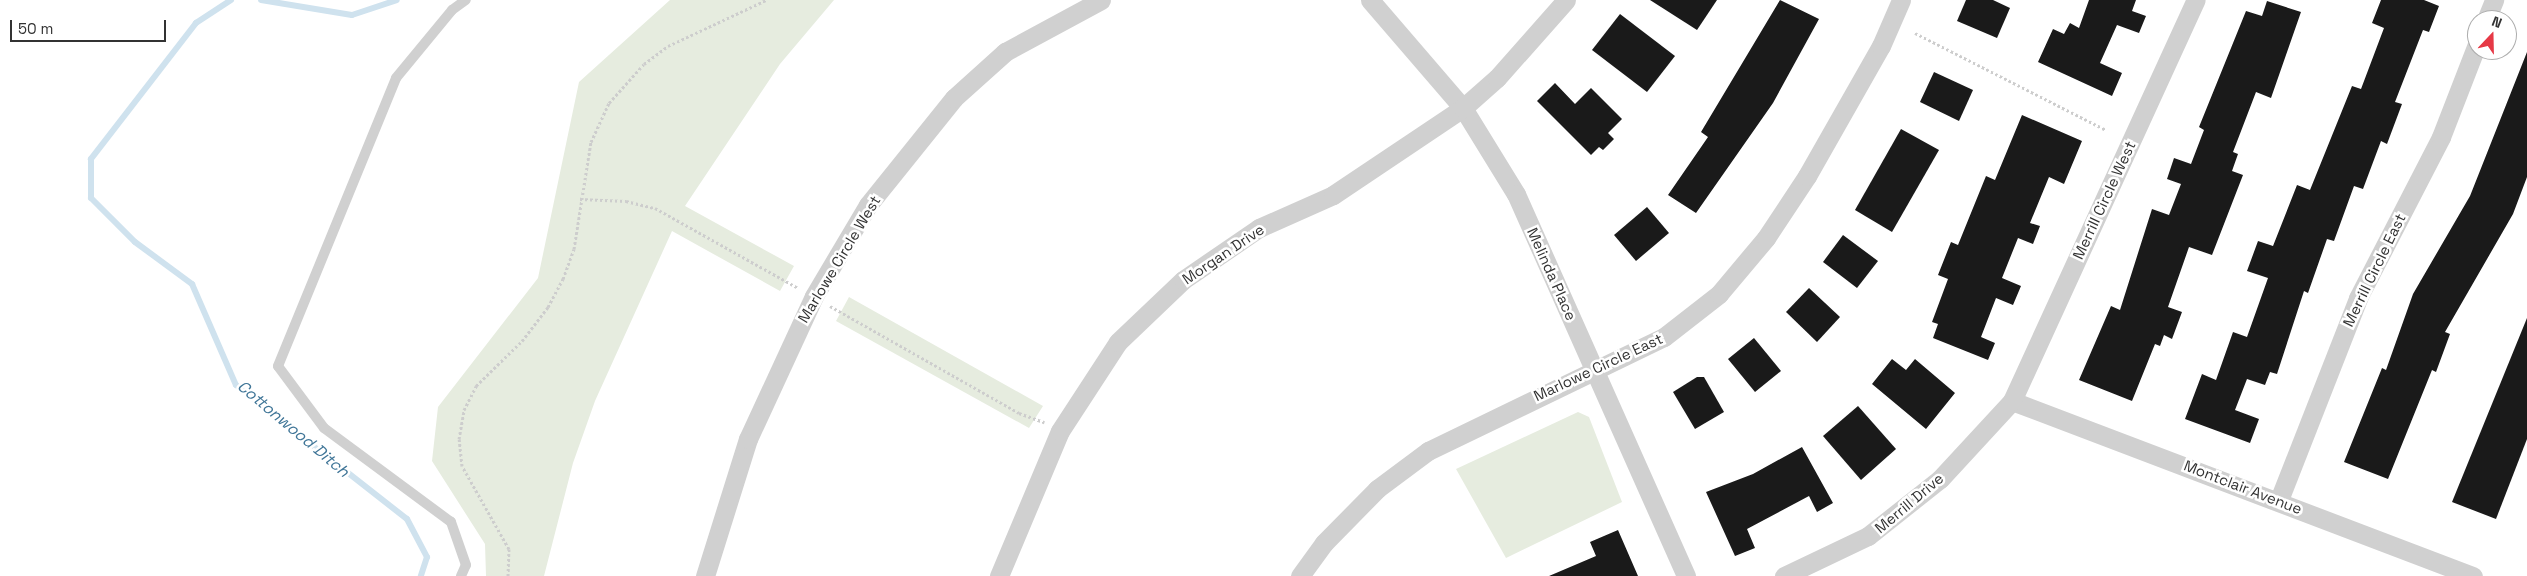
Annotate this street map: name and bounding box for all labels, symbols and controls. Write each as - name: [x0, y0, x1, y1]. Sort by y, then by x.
- scale bar: [12, 10, 169, 42]
- north arrow: [2467, 10, 2517, 60]
- text: N: [2489, 12, 2505, 32]
- text: 50 m: [18, 19, 53, 38]
- street label: Merrill Circle West: [2069, 138, 2139, 262]
- street label: Marlowe Circle West: [794, 192, 884, 326]
- street label: Merrill Circle East: [2339, 210, 2409, 330]
- street label: Morgan Drive: [1179, 220, 1267, 288]
- street label: Melinda Place: [1524, 225, 1580, 323]
- street label: Marlowe Circle East: [1531, 329, 1665, 405]
- water label: Cottonwood Ditch: [233, 377, 353, 481]
- street label: Montclair Avenue: [2181, 456, 2305, 518]
- street label: Merrill Drive: [1871, 469, 1947, 537]

